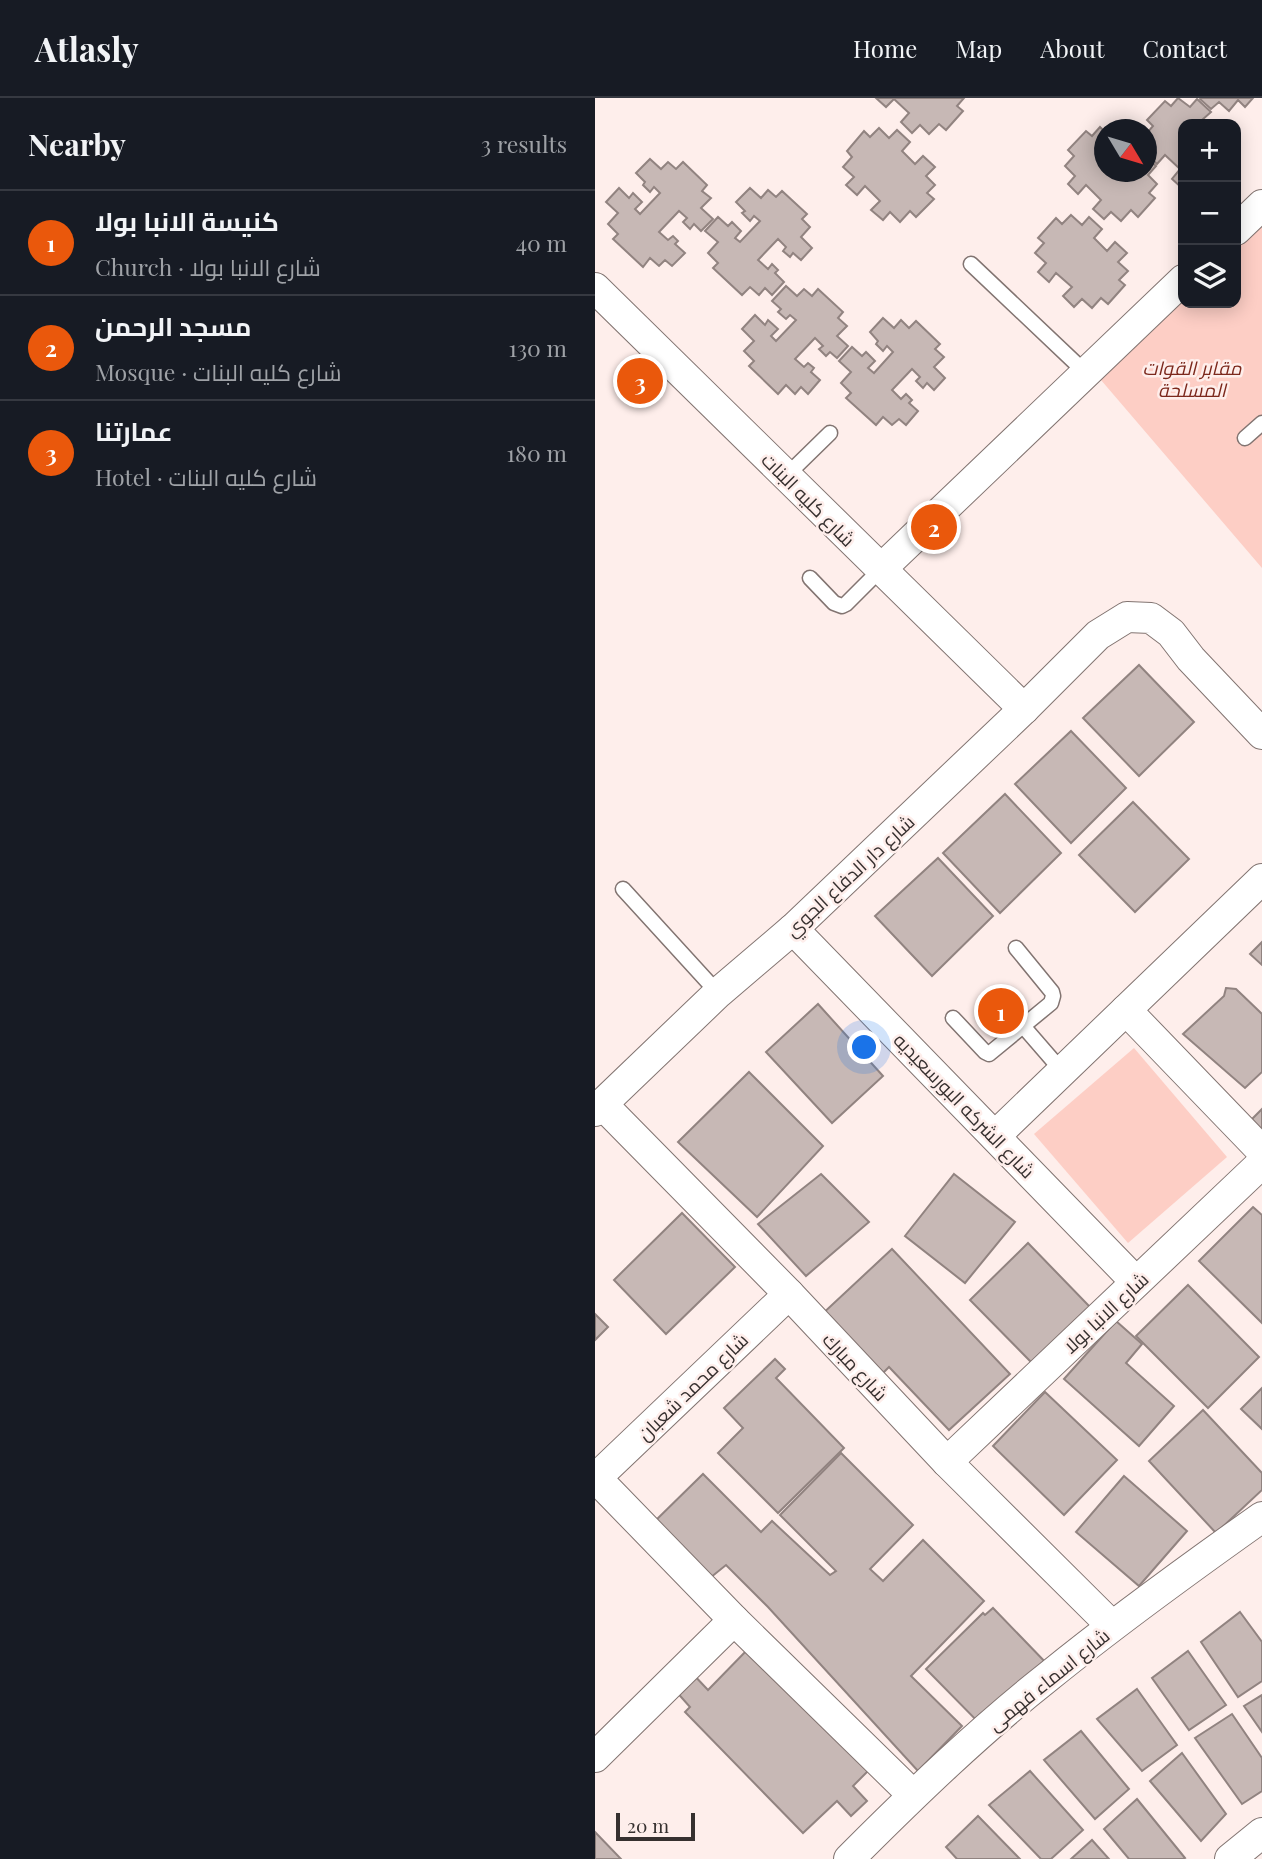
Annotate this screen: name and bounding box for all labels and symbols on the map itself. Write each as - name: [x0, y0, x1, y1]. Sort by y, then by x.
- north arrow: [1094, 119, 1157, 182]
- park label: مقابر القوات المسلحة: [1142, 354, 1242, 402]
- pin: 3: [617, 355, 663, 407]
- street label: شارع كليه البنات: [755, 446, 862, 553]
- pin: 2: [911, 501, 957, 553]
- street label: شارع دار الدفاع الجوي: [779, 808, 921, 944]
- pin: 1: [978, 985, 1024, 1037]
- street label: شارع الشركه البورسعيديه: [887, 1027, 1041, 1185]
- your location: [847, 1030, 881, 1064]
- street label: شارع الانبا بولا: [1057, 1266, 1155, 1360]
- street label: شارع محمد شعبان: [631, 1326, 754, 1447]
- street label: شارع مبارك: [816, 1326, 894, 1407]
- street label: شارع اسماء فهمى: [982, 1622, 1116, 1738]
- scale bar: [616, 1810, 695, 1842]

